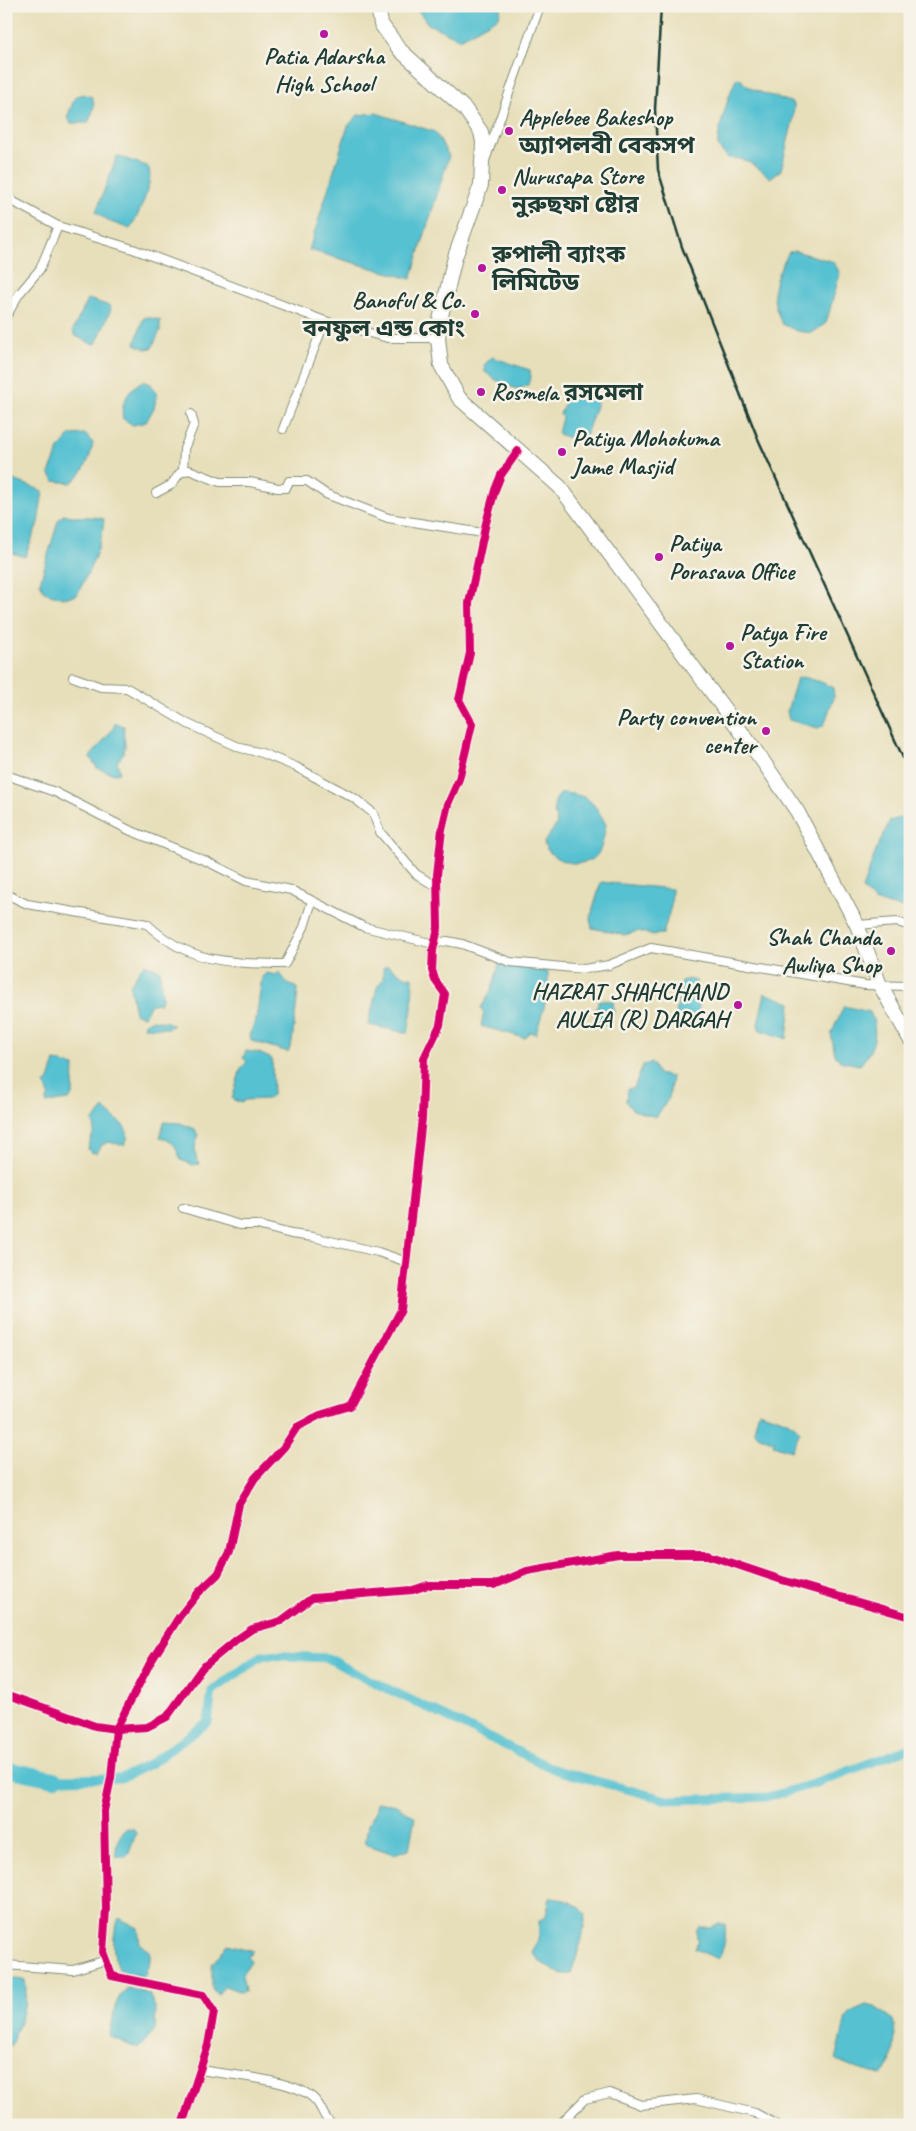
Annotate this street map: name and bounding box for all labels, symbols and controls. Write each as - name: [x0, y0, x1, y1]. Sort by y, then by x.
- marker: Patia Adarsha High School: [318, 28, 330, 40]
- place label: Patia Adarsha High School: [264, 41, 386, 99]
- place label: Applebee Bakeshop অ্যাপলবী বেকসপ: [518, 102, 695, 160]
- marker: Applebee Bakeshop অ্যাপলবী বেকসপ: [503, 125, 515, 137]
- place label: Nurusapa Store নুরুছফা ষ্টোর: [511, 161, 645, 219]
- marker: Nurusapa Store নুরুছফা ষ্টোর: [496, 184, 508, 196]
- place label: রুপালী ব্যাংক লিমিটেড: [491, 239, 626, 297]
- marker: রুপালী ব্যাংক লিমিটেড: [476, 262, 488, 274]
- place label: Banoful & Co. বনফুল এন্ড কোং: [302, 285, 466, 343]
- marker: Banoful & Co. বনফুল এন্ড কোং: [469, 308, 481, 320]
- place label: Rosmela রসমেলা: [491, 377, 644, 407]
- marker: Rosmela রসমেলা: [475, 386, 487, 398]
- place label: Patiya Mohokuma Jame Masjid: [570, 423, 721, 481]
- marker: Patiya Mohokuma Jame Masjid: [556, 446, 568, 458]
- place label: Patiya Porasava Office: [669, 528, 796, 586]
- marker: Patiya Porasava Office: [653, 551, 665, 563]
- place label: Patya Fire Station: [740, 617, 827, 675]
- marker: Patya Fire Station: [724, 640, 736, 652]
- place label: Party convention center: [617, 702, 758, 760]
- marker: Party convention center: [760, 725, 772, 737]
- place label: Shah Chanda Awliya Shop: [766, 922, 883, 980]
- marker: Shah Chanda Awliya Shop: [885, 945, 897, 957]
- place label: HAZRAT SHAHCHAND AULIA (R) DARGAH: [531, 976, 732, 1034]
- marker: HAZRAT SHAHCHAND AULIA (R) DARGAH: [732, 999, 744, 1011]

